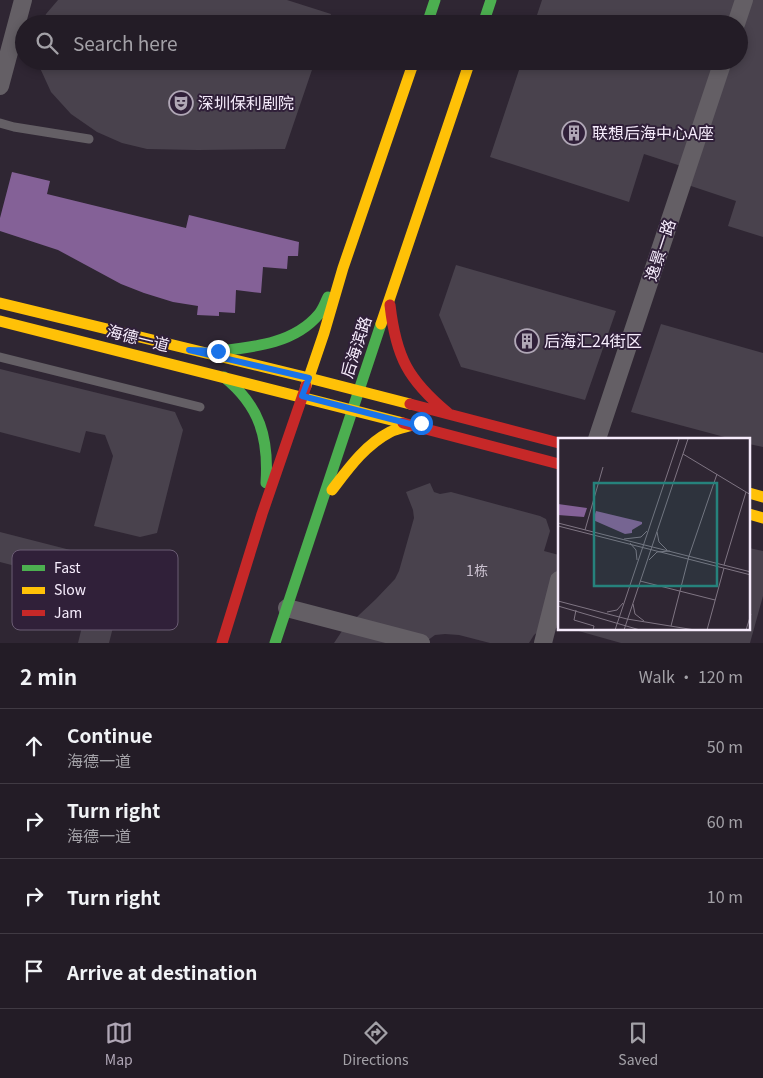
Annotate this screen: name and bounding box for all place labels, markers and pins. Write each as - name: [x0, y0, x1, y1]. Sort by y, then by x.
- theatre icon: 深圳保利剧院: [168, 90, 194, 116]
- place label: 深圳保利剧院: [198, 90, 294, 114]
- building icon: 联想后海中心A座: [561, 120, 587, 146]
- place label: 联想后海中心A座: [592, 120, 714, 144]
- building icon: 后海汇24街区: [514, 328, 540, 354]
- place label: 后海汇24街区: [544, 328, 642, 352]

